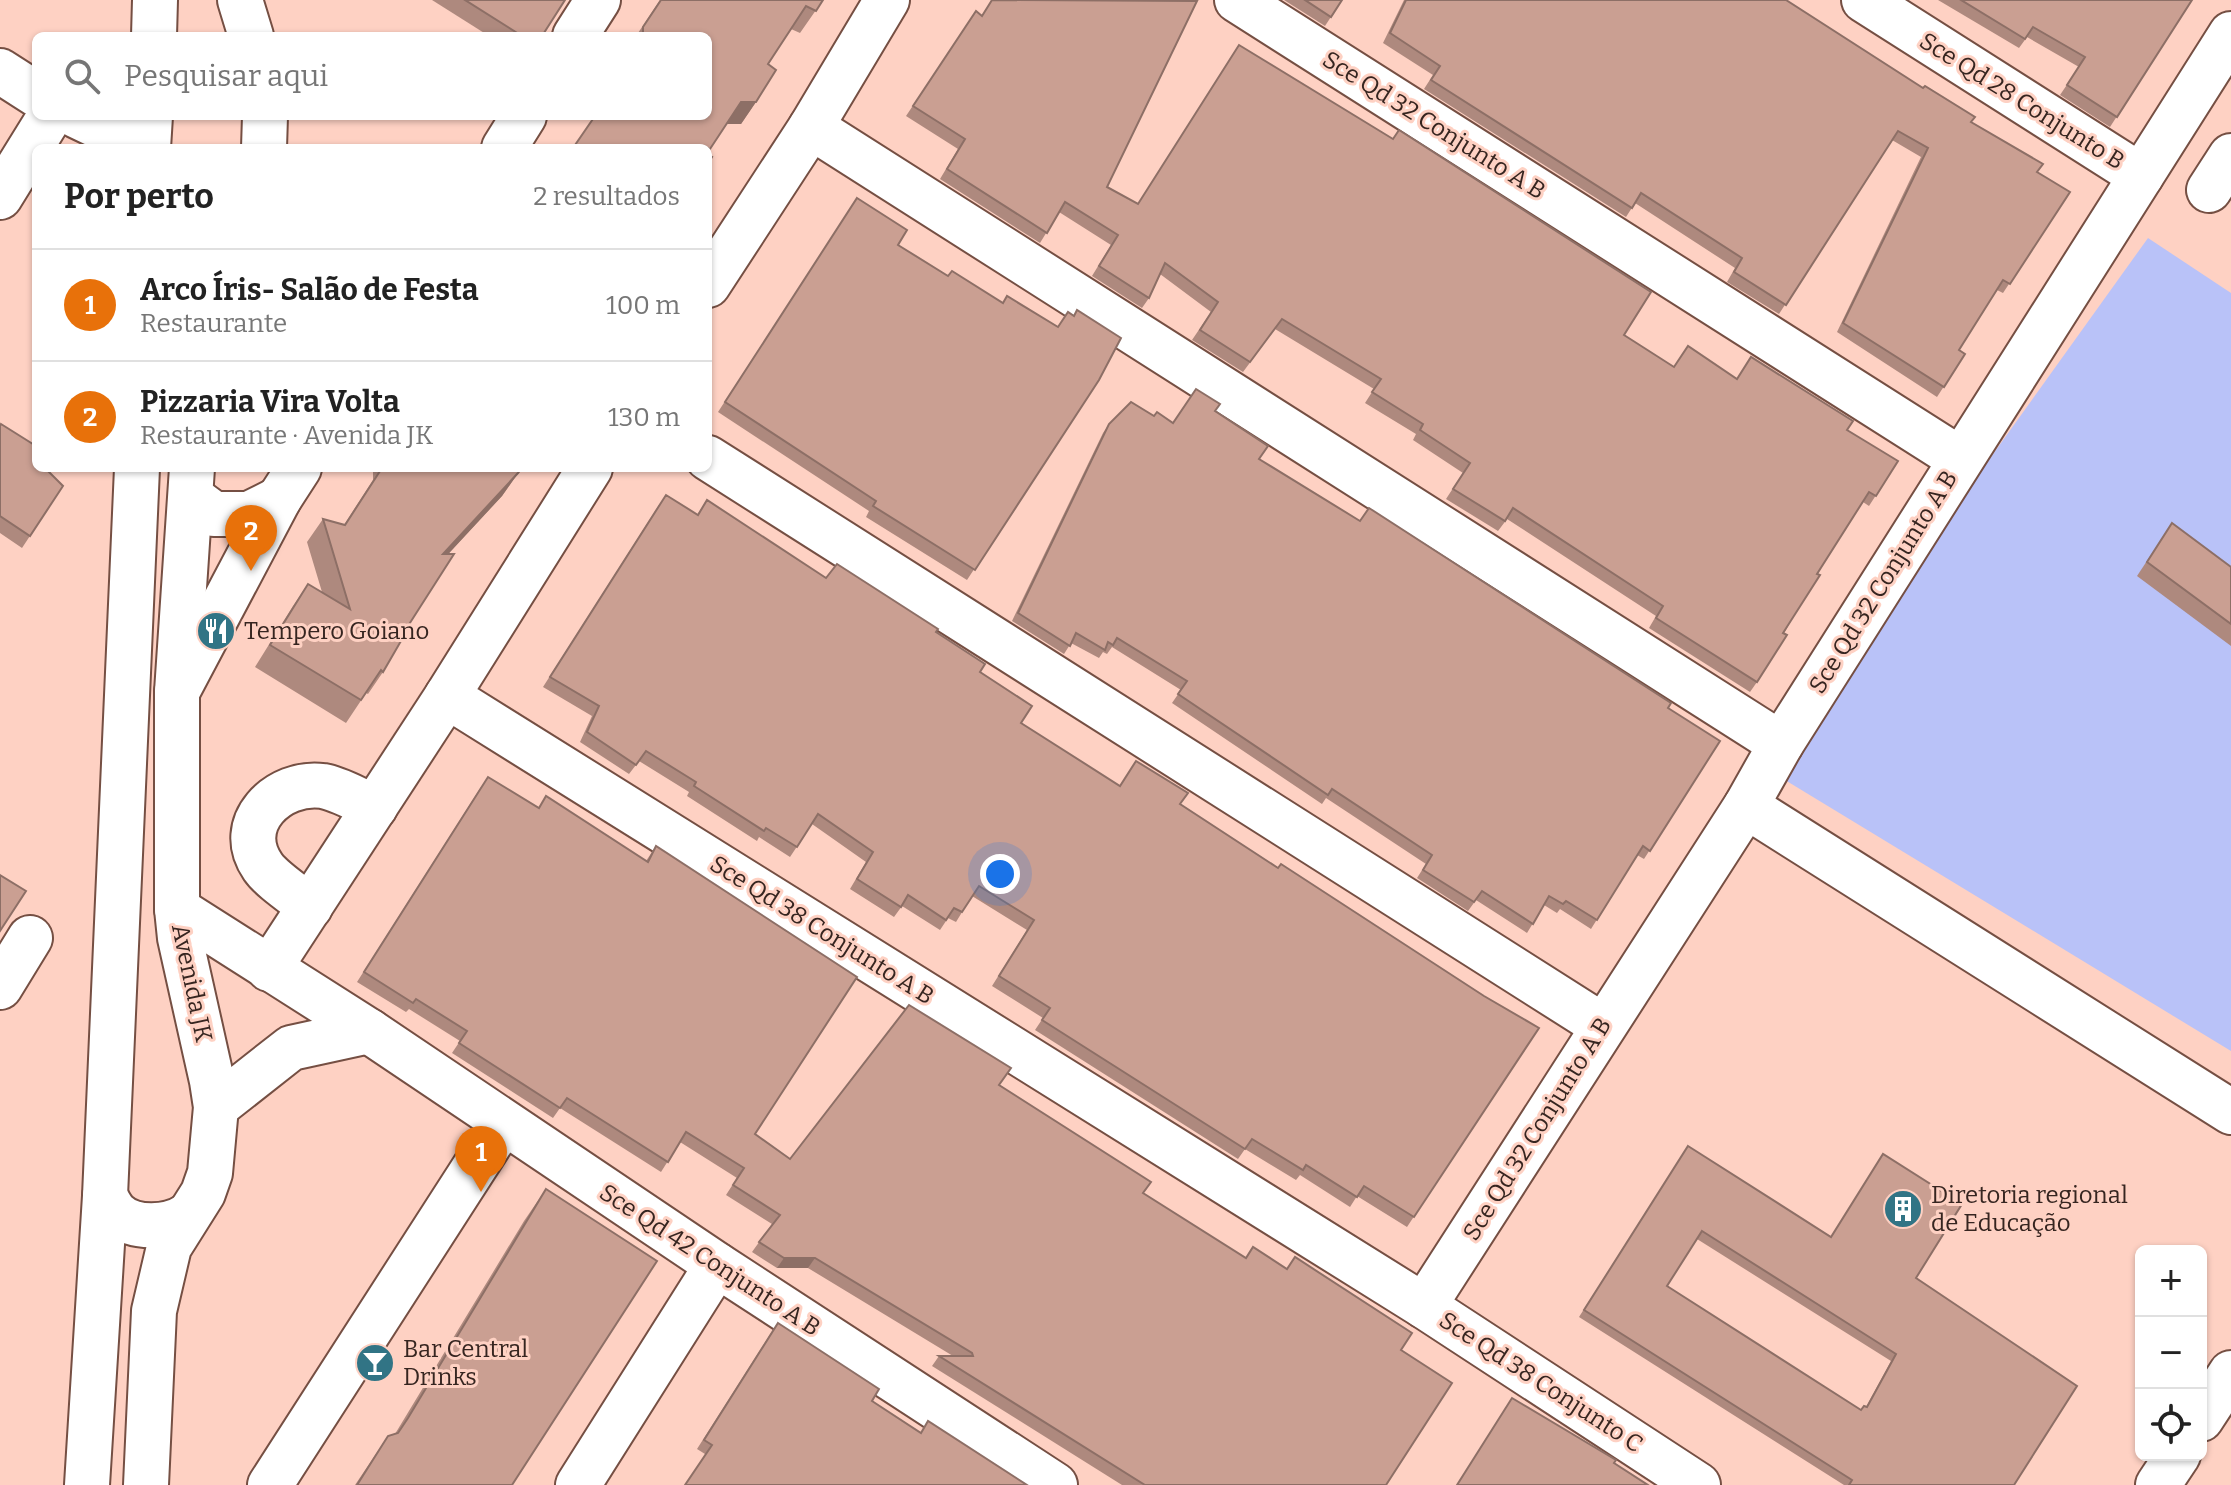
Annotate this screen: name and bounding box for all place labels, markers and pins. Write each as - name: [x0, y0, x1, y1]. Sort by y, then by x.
- pin: 2: [225, 505, 277, 571]
- restaurant icon: Tempero Goiano: [195, 610, 237, 652]
- place label: Tempero Goiano: [244, 617, 429, 645]
- pin: 1: [455, 1126, 507, 1192]
- place label: Diretoria regional de Educação: [1931, 1181, 2128, 1237]
- building icon: Diretoria regional de Educação: [1882, 1188, 1924, 1230]
- place label: Bar Central Drinks: [403, 1335, 528, 1391]
- bar icon: Bar Central Drinks: [354, 1342, 396, 1384]

